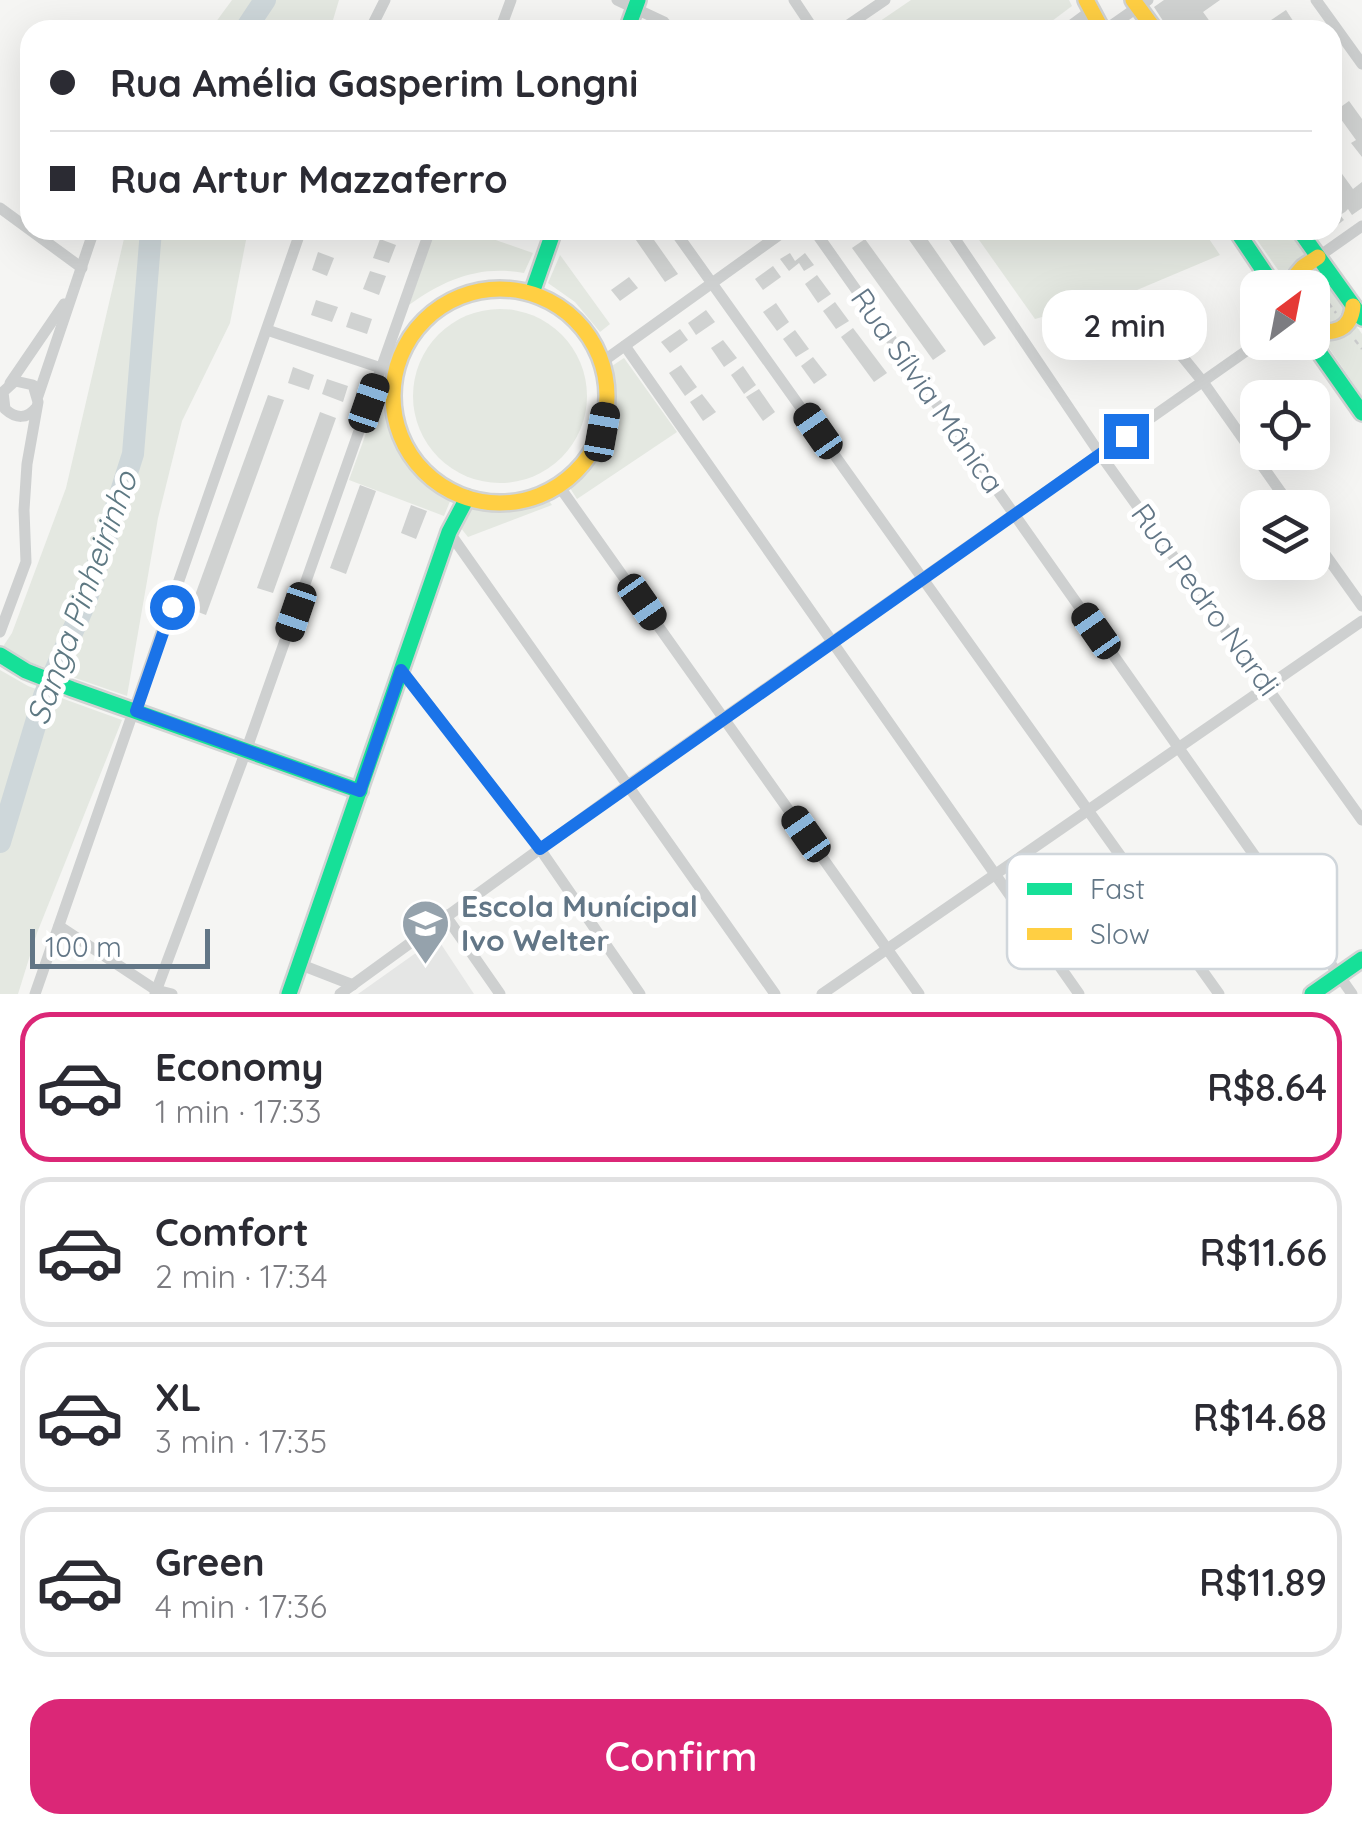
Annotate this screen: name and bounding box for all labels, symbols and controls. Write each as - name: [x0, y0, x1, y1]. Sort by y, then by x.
- text: Rua Amélia Gasperim Longni: [110, 59, 638, 107]
- text: Rua Artur Mazzaferro: [110, 155, 508, 203]
- north arrow: [1240, 270, 1330, 360]
- map controls: [1240, 270, 1330, 580]
- street label: Rua Sílvia Mânica: [843, 280, 1013, 500]
- callout: 2 min: [1044, 291, 1208, 361]
- text: 2 min: [1083, 305, 1166, 345]
- car: [345, 370, 393, 436]
- button: locate: [1240, 380, 1330, 470]
- car: [789, 398, 847, 464]
- car: [582, 400, 622, 464]
- route end: [1104, 414, 1149, 459]
- water label: Sanga Pinheirinho: [17, 464, 146, 730]
- button: layers: [1240, 490, 1330, 580]
- street label: Rua Pedro Nardi: [1123, 496, 1288, 703]
- car: [613, 569, 671, 635]
- car: [272, 579, 320, 645]
- route start: [150, 585, 195, 630]
- car: [1067, 598, 1125, 664]
- car: [777, 801, 835, 867]
- legend: [1007, 854, 1337, 969]
- text: Fast: [1090, 871, 1145, 906]
- place label: Escola Munícipal Ivo Welter: [461, 887, 698, 959]
- school or university icon: Escola Munícipal Ivo Welter: [400, 898, 452, 966]
- text: Slow: [1090, 916, 1150, 951]
- scale bar: [30, 924, 210, 968]
- text: 100 m: [45, 929, 122, 964]
- icon: car: [35, 1042, 125, 1132]
- text: Economy: [155, 1043, 324, 1091]
- text: R$8.64: [1207, 1063, 1327, 1111]
- text: 1 min · 17:33: [155, 1091, 322, 1131]
- icon: car: [35, 1207, 125, 1297]
- text: Comfort: [155, 1208, 309, 1256]
- text: R$11.66: [1200, 1228, 1327, 1276]
- text: 2 min · 17:34: [155, 1256, 328, 1296]
- icon: car: [35, 1372, 125, 1462]
- text: XL: [155, 1373, 201, 1421]
- text: R$14.68: [1193, 1393, 1327, 1441]
- text: 3 min · 17:35: [155, 1421, 327, 1461]
- icon: car: [35, 1537, 125, 1627]
- text: Green: [155, 1538, 265, 1586]
- text: R$11.89: [1199, 1558, 1327, 1606]
- text: 4 min · 17:36: [155, 1586, 327, 1626]
- button: Confirm: [30, 1699, 1332, 1814]

